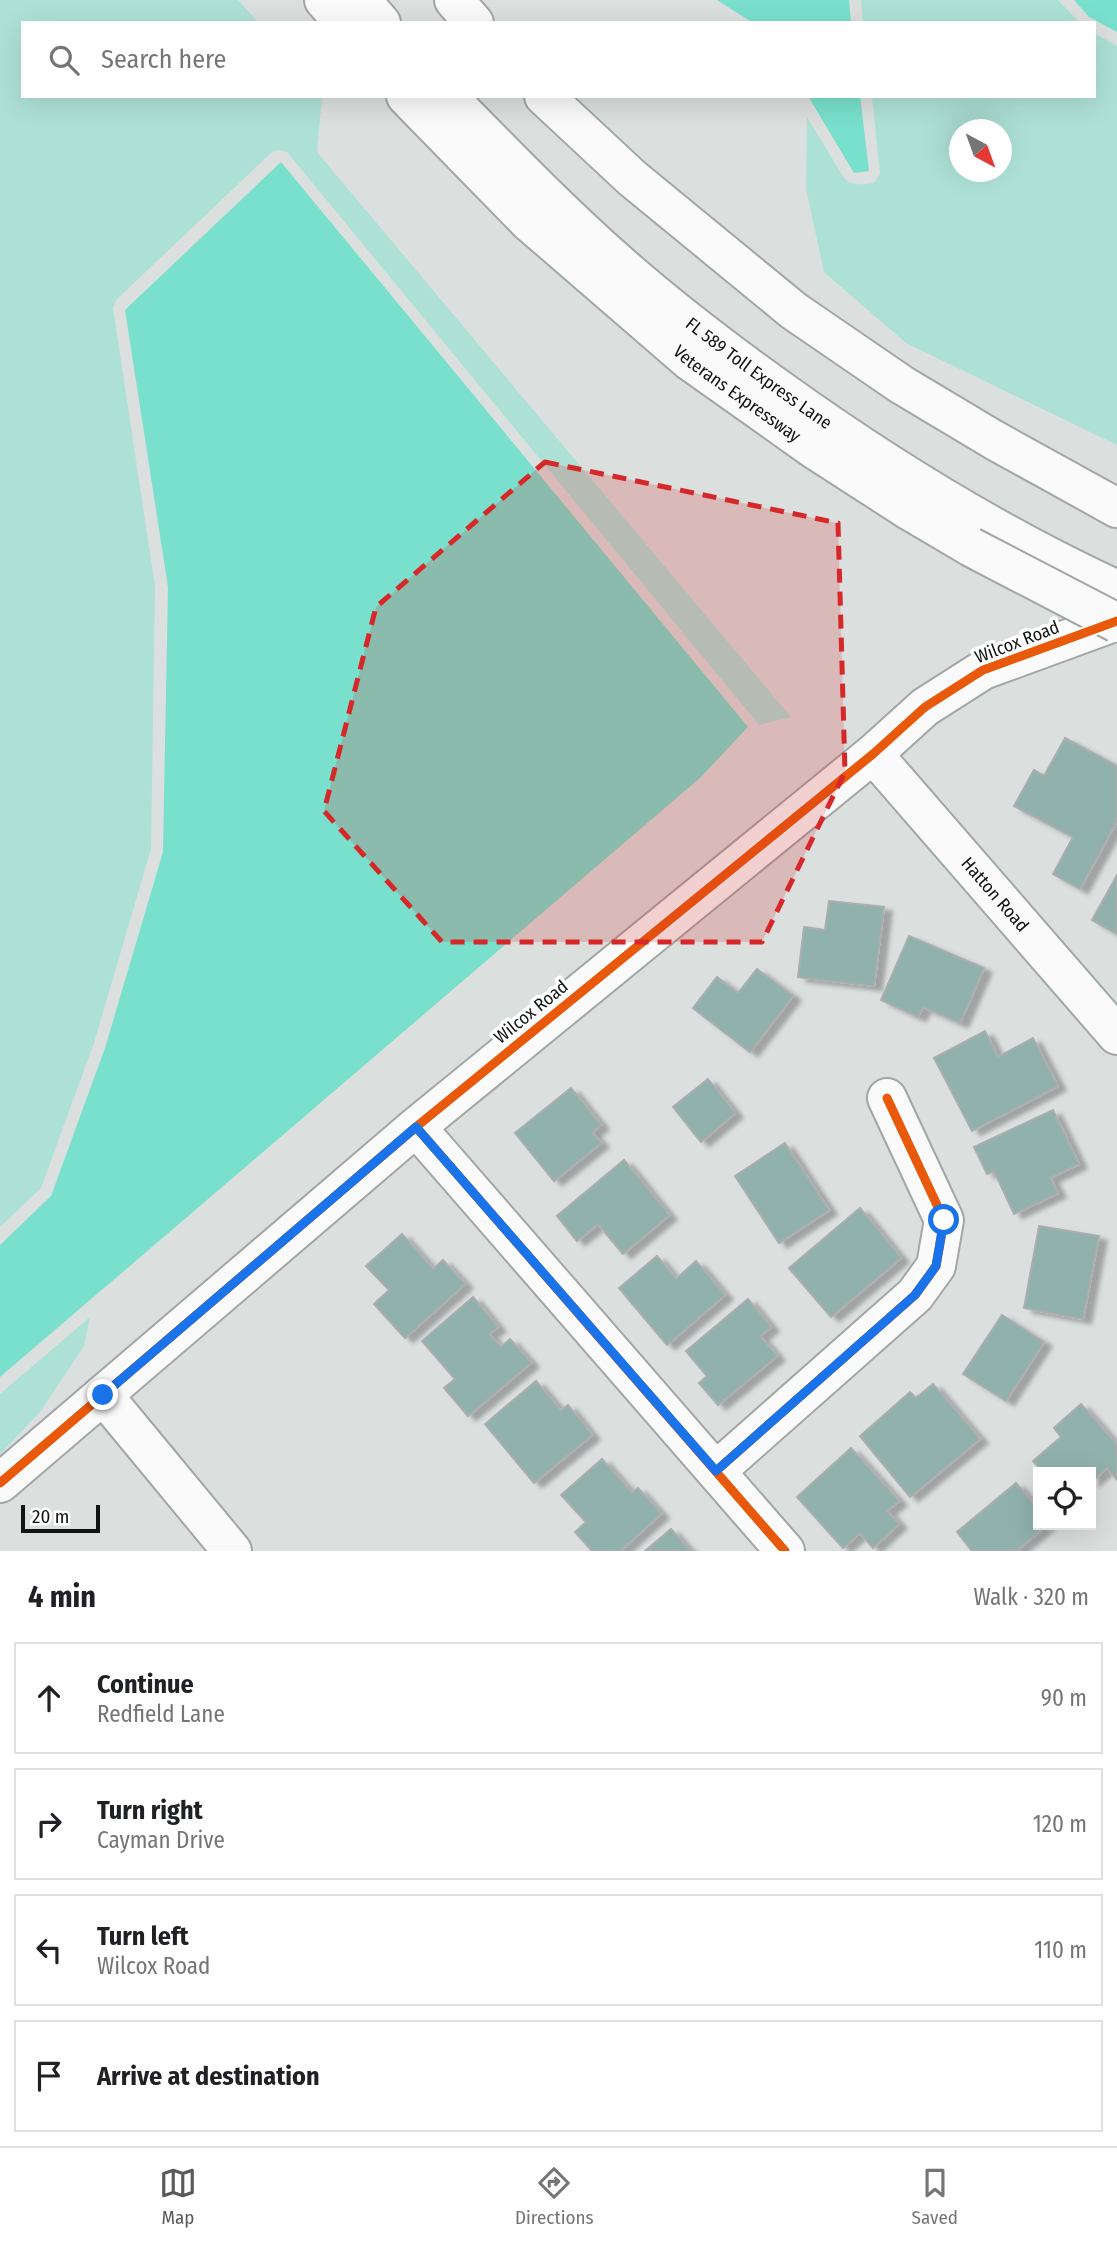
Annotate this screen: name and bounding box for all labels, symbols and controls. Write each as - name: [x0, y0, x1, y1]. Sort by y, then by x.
- search box: [21, 21, 1096, 98]
- icon: search: [45, 41, 83, 79]
- text: Search here: [101, 44, 226, 75]
- north arrow: [949, 119, 1012, 182]
- street label: FL 589 Toll Express Lane: [681, 313, 836, 434]
- street label: Veterans Expressway: [669, 340, 805, 447]
- street label: Wilcox Road: [972, 616, 1062, 668]
- street label: Hatton Road: [957, 853, 1033, 936]
- street label: Wilcox Road: [490, 976, 572, 1048]
- route start: [928, 1204, 959, 1235]
- route end: [87, 1379, 118, 1410]
- map controls: [1033, 1467, 1096, 1530]
- button: locate: [1033, 1467, 1096, 1530]
- scale bar: [21, 1502, 100, 1534]
- text: 20 m: [32, 1505, 69, 1528]
- text: 4 min: [28, 1579, 96, 1615]
- text: Walk · 320 m: [974, 1583, 1089, 1611]
- text: Continue: [97, 1669, 194, 1700]
- icon: ahead: [30, 1679, 68, 1717]
- text: 90 m: [1041, 1684, 1087, 1712]
- text: Redfield Lane: [97, 1700, 225, 1728]
- text: Turn right: [97, 1795, 203, 1826]
- icon: right: [30, 1805, 68, 1843]
- text: 120 m: [1033, 1810, 1087, 1838]
- text: Cayman Drive: [97, 1826, 225, 1854]
- text: Turn left: [97, 1921, 189, 1952]
- icon: left: [30, 1931, 68, 1969]
- text: 110 m: [1034, 1936, 1087, 1964]
- text: Wilcox Road: [97, 1952, 210, 1980]
- icon: arrive: [30, 2057, 68, 2095]
- text: Arrive at destination: [97, 2061, 320, 2092]
- tab: Map: [159, 2164, 197, 2229]
- tab: Directions: [515, 2164, 594, 2229]
- tab: Saved: [912, 2164, 958, 2229]

